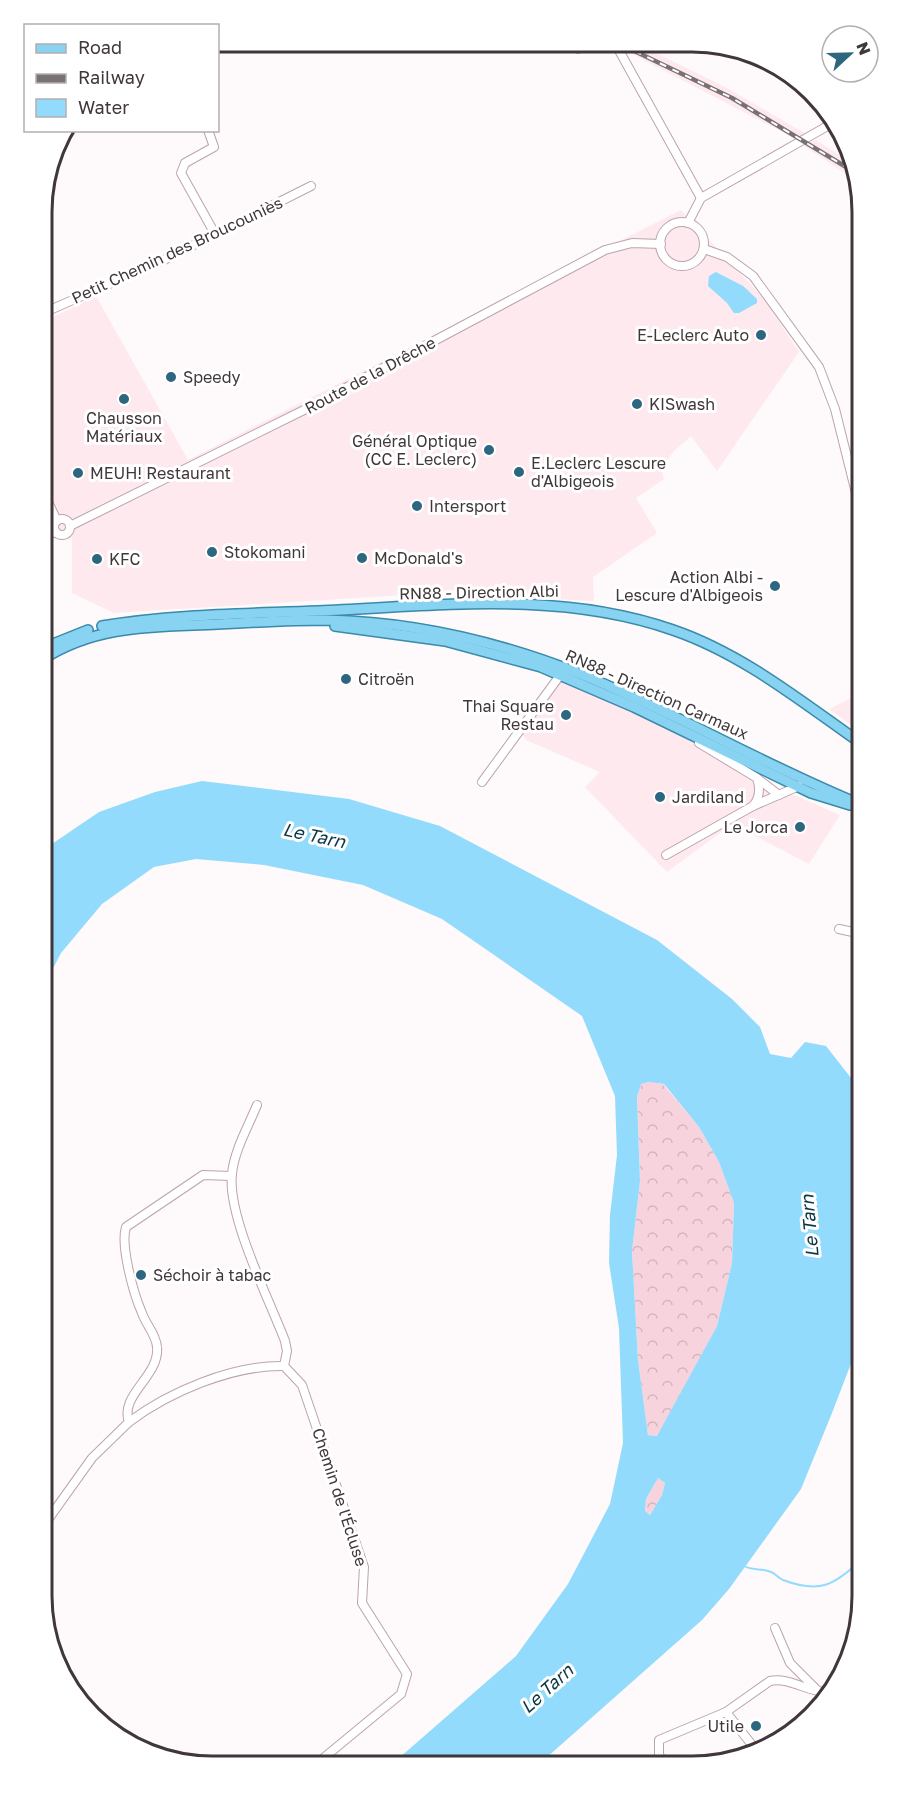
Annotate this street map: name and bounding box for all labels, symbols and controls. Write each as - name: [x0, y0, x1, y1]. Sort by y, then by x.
- legend: [24, 24, 219, 132]
- north arrow: [820, 24, 880, 84]
- text: Road: [78, 36, 122, 58]
- text: N: [852, 39, 875, 58]
- text: Railway: [78, 66, 145, 88]
- text: Water: [78, 96, 129, 118]
- street label: Petit Chemin des Broucouniès: [68, 192, 286, 308]
- place label: E-Leclerc Auto: [637, 325, 749, 345]
- marker: E-Leclerc Auto: [754, 328, 768, 342]
- street label: Route de la Drêche: [301, 332, 439, 418]
- place label: Speedy: [183, 367, 240, 387]
- marker: Speedy: [164, 370, 178, 384]
- marker: Chausson Matériaux: [117, 392, 131, 406]
- place label: KISwash: [649, 394, 715, 414]
- marker: KISwash: [630, 397, 644, 411]
- place label: Chausson Matériaux: [86, 408, 162, 446]
- place label: Général Optique (CC E. Leclerc): [352, 431, 477, 469]
- marker: Général Optique (CC E. Leclerc): [482, 443, 496, 457]
- place label: E.Leclerc Lescure d'Albigeois: [531, 453, 666, 491]
- place label: MEUH! Restaurant: [90, 463, 231, 483]
- marker: E.Leclerc Lescure d'Albigeois: [512, 465, 526, 479]
- marker: MEUH! Restaurant: [71, 466, 85, 480]
- place label: Intersport: [429, 496, 507, 516]
- marker: Intersport: [410, 499, 424, 513]
- place label: Stokomani: [224, 542, 306, 562]
- marker: Stokomani: [205, 545, 219, 559]
- place label: McDonald's: [374, 548, 463, 568]
- place label: KFC: [109, 549, 140, 569]
- marker: McDonald's: [355, 551, 369, 565]
- marker: KFC: [90, 552, 104, 566]
- place label: Action Albi - Lescure d'Albigeois: [615, 567, 763, 605]
- marker: Action Albi - Lescure d'Albigeois: [768, 579, 782, 593]
- street label: RN88 - Direction Albi: [399, 581, 559, 603]
- street label: RN88 - Direction Carmaux: [562, 645, 752, 744]
- place label: Citroën: [358, 669, 414, 689]
- marker: Citroën: [339, 672, 353, 686]
- place label: Thai Square Restau: [463, 696, 554, 734]
- marker: Thai Square Restau: [559, 708, 573, 722]
- place label: Jardiland: [672, 787, 744, 807]
- marker: Jardiland: [653, 790, 667, 804]
- place label: Le Jorca: [723, 817, 788, 837]
- water label: Le Tarn: [281, 818, 348, 853]
- marker: Le Jorca: [793, 820, 807, 834]
- water label: Le Tarn: [795, 1193, 823, 1258]
- place label: Séchoir à tabac: [153, 1265, 272, 1285]
- marker: Séchoir à tabac: [134, 1268, 148, 1282]
- street label: Chemin de l'Écluse: [308, 1425, 372, 1569]
- water label: Le Tarn: [516, 1658, 578, 1717]
- place label: Utile: [707, 1716, 744, 1736]
- marker: Utile: [749, 1719, 763, 1733]

